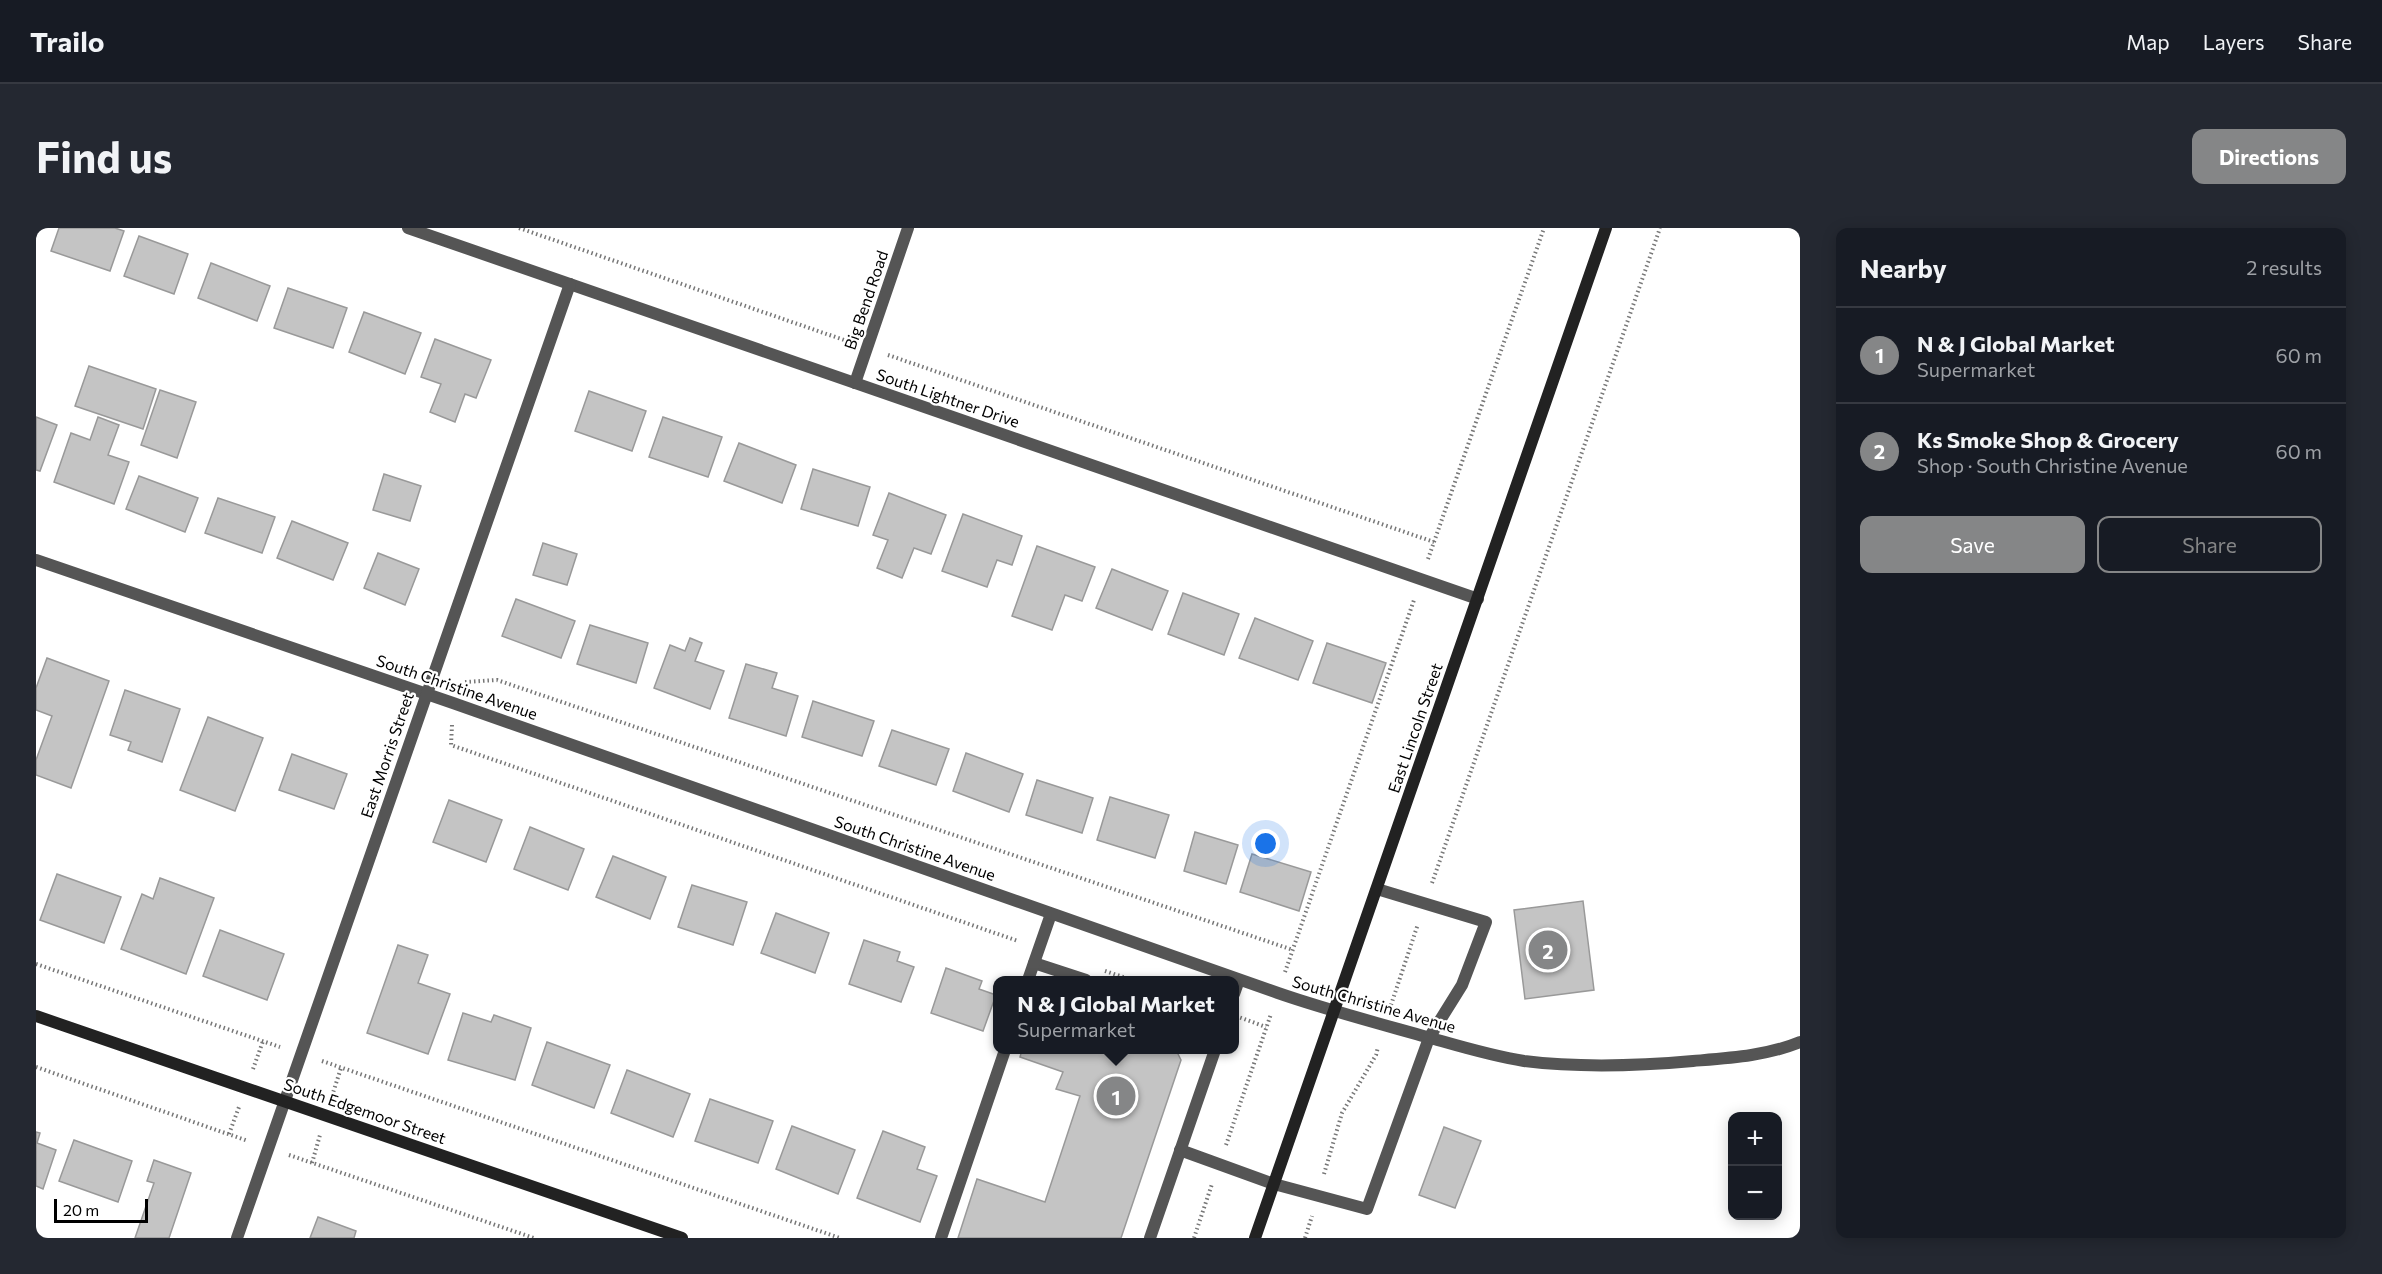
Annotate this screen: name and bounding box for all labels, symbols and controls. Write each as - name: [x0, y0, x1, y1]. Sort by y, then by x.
- text: Trailo: [30, 24, 105, 58]
- text: Map: [2126, 29, 2170, 54]
- text: Layers: [2203, 29, 2265, 54]
- text: Share: [2298, 29, 2352, 54]
- button: Directions: [2192, 129, 2346, 184]
- text: Find us: [36, 130, 172, 182]
- street label: Big Bend Road: [840, 248, 891, 352]
- text: Nearby: [1860, 252, 1947, 283]
- text: 2 results: [2246, 255, 2322, 279]
- text: N & J Global Market: [1917, 330, 2114, 357]
- text: 1: [1875, 343, 1884, 367]
- text: 60 m: [2276, 343, 2322, 367]
- text: Supermarket: [1917, 357, 2035, 381]
- street label: South Lightner Drive: [874, 364, 1022, 431]
- text: Ks Smoke Shop & Grocery: [1917, 426, 2179, 453]
- text: 2: [1874, 439, 1885, 463]
- text: 60 m: [2276, 439, 2322, 463]
- text: Shop · South Christine Avenue: [1917, 453, 2188, 477]
- button: Save: [1860, 516, 2085, 573]
- button: Share: [2097, 516, 2322, 573]
- street label: South Christine Avenue: [374, 650, 540, 723]
- street label: East Lincoln Street: [1383, 660, 1446, 795]
- street label: East Morris Street: [356, 689, 417, 820]
- street label: South Christine Avenue: [832, 811, 998, 884]
- your location: [1251, 829, 1280, 858]
- pin: 2: [1528, 928, 1568, 972]
- street label: South Christine Avenue: [1290, 971, 1458, 1036]
- popup: [993, 976, 1239, 1054]
- text: N & J Global Market: [1017, 990, 1215, 1017]
- text: Supermarket: [1017, 1017, 1135, 1041]
- street label: South Edgemoor Street: [282, 1074, 449, 1147]
- pin: 1: [1096, 1074, 1136, 1118]
- map controls: [1728, 1112, 1782, 1220]
- button: +: [1728, 1112, 1782, 1166]
- button: −: [1728, 1166, 1782, 1220]
- scale bar: [54, 1196, 148, 1224]
- text: 20 m: [63, 1200, 99, 1219]

